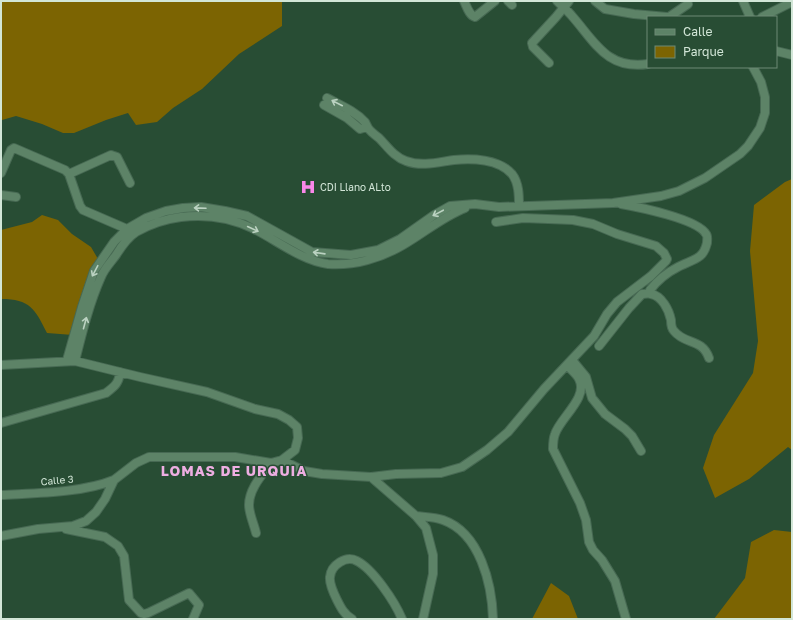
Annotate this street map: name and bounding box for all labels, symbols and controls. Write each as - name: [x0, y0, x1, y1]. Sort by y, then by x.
- legend: [647, 16, 777, 68]
- text: Calle: [683, 24, 713, 39]
- text: Parque: [683, 44, 724, 59]
- one-way arrow: [331, 99, 343, 106]
- hospital icon: CDI Llano ALto: [299, 178, 317, 196]
- place label: CDI Llano ALto: [320, 181, 391, 193]
- one-way arrow: [194, 204, 207, 212]
- one-way arrow: [432, 209, 444, 217]
- one-way arrow: [246, 226, 258, 233]
- one-way arrow: [313, 249, 326, 257]
- one-way arrow: [91, 265, 99, 277]
- one-way arrow: [82, 317, 89, 330]
- district label: LOMAS DE URQUIA: [161, 462, 307, 479]
- street label: Calle 3: [40, 473, 74, 487]

